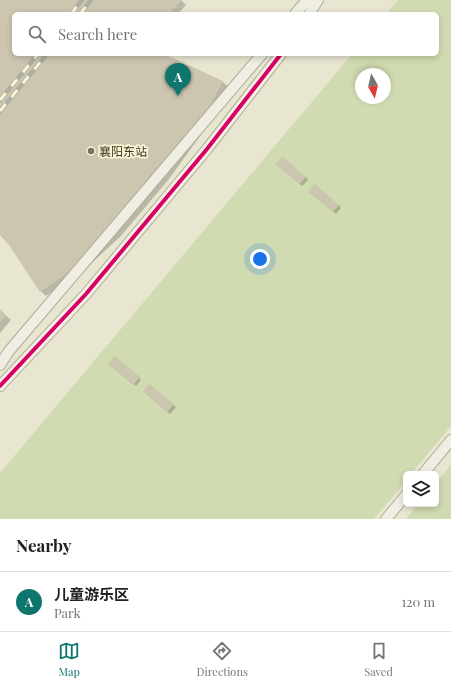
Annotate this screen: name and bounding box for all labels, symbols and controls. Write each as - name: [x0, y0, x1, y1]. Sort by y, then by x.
- search box: [12, 12, 439, 56]
- icon: search: [26, 23, 48, 45]
- text: Search here: [58, 24, 137, 44]
- pin: A: [165, 63, 191, 96]
- north arrow: [355, 68, 391, 104]
- place label: 襄阳东站: [99, 143, 147, 159]
- marker: 襄阳东站: [86, 146, 96, 156]
- your location: [250, 249, 270, 269]
- map controls: [403, 471, 439, 507]
- button: layers: [403, 471, 439, 507]
- text: Nearby: [16, 534, 71, 556]
- text: 儿童游乐区: [54, 584, 129, 604]
- text: A: [25, 593, 33, 610]
- text: 120 m: [401, 593, 435, 610]
- text: Park: [54, 604, 81, 621]
- tab: Map: [58, 640, 80, 679]
- tab: Directions: [196, 640, 248, 679]
- tab: Saved: [364, 640, 393, 679]

